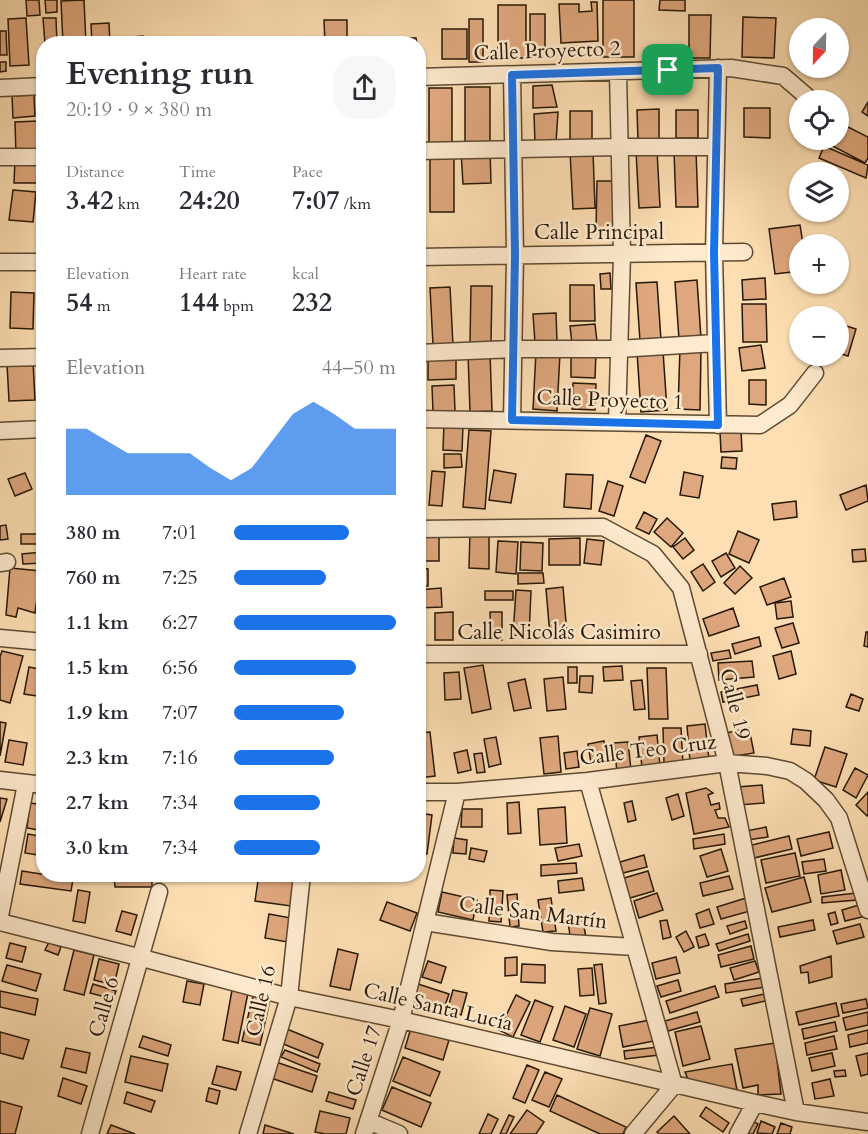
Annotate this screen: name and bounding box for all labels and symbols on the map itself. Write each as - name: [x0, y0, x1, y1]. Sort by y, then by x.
- north arrow: [789, 18, 849, 78]
- street label: Calle Proyecto 2: [473, 34, 621, 68]
- pin: [642, 44, 693, 95]
- street label: Calle Principal: [534, 218, 664, 247]
- street label: Calle Proyecto 1: [536, 383, 684, 417]
- street label: Calle Nicolás Casimiro: [457, 618, 661, 647]
- street label: Calle 19: [712, 665, 758, 743]
- street label: Calle Teo Cruz: [578, 727, 719, 773]
- street label: Calle San Martín: [457, 890, 609, 936]
- street label: Calle 16: [239, 962, 283, 1040]
- street label: Calle 6: [82, 973, 126, 1041]
- street label: Calle Santa Lucía: [360, 976, 516, 1038]
- street label: Calle 17: [339, 1022, 389, 1100]

